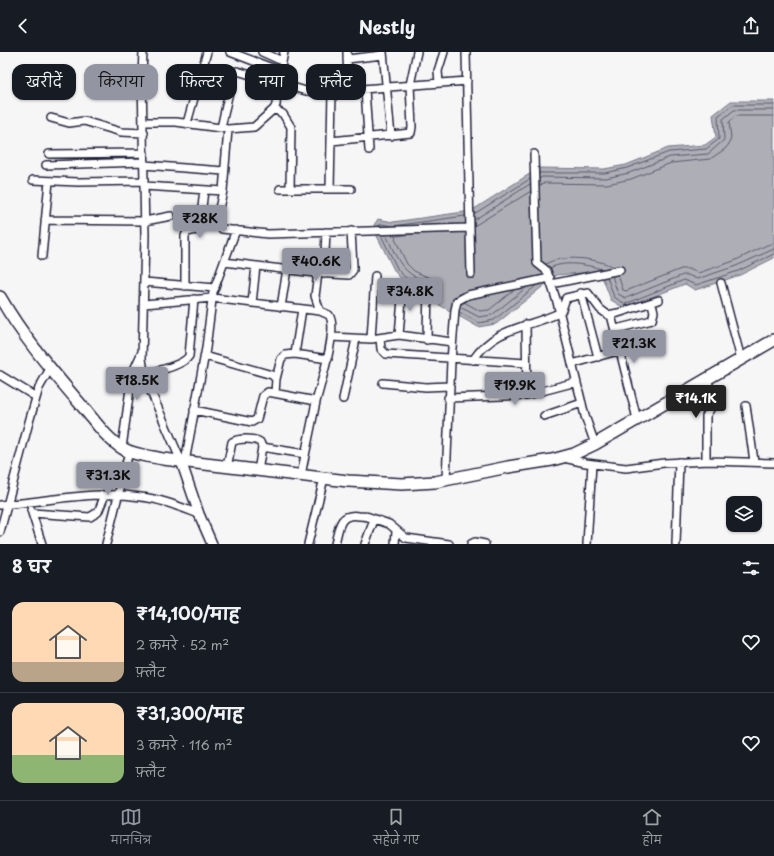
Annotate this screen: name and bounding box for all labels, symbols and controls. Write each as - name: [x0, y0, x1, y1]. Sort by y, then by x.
- text: Nestly: [359, 13, 415, 40]
- icon: back: [12, 15, 34, 37]
- icon: share: [740, 15, 762, 37]
- chip: खरीदें: [12, 64, 76, 100]
- chip: किराया: [84, 64, 158, 100]
- chip: फ़िल्टर: [166, 64, 237, 100]
- chip: नया: [245, 64, 298, 100]
- chip: फ़्लैट: [306, 64, 366, 100]
- pin: ₹28K: [176, 205, 224, 239]
- text: ₹28K: [182, 208, 218, 227]
- pin: ₹40.6K: [283, 248, 349, 282]
- text: ₹40.6K: [291, 251, 341, 270]
- pin: ₹34.8K: [377, 278, 443, 312]
- text: ₹34.8K: [386, 281, 434, 300]
- pin: ₹21.3K: [601, 330, 667, 364]
- text: ₹21.3K: [612, 333, 656, 352]
- pin: ₹18.5K: [104, 367, 170, 401]
- text: ₹18.5K: [115, 370, 159, 389]
- pin: ₹19.9K: [482, 372, 548, 406]
- text: ₹19.9K: [494, 375, 536, 394]
- pin: ₹14.1K: [663, 385, 729, 419]
- text: ₹14.1K: [675, 388, 717, 407]
- pin: ₹31.3K: [75, 462, 141, 496]
- text: ₹31.3K: [86, 465, 130, 484]
- map controls: [726, 496, 762, 532]
- button: layers: [726, 496, 762, 532]
- text: 8 घर: [12, 553, 51, 579]
- icon: filters: [740, 557, 762, 579]
- text: ₹14,100/माह: [136, 600, 240, 626]
- icon: home: [44, 618, 92, 666]
- icon: heart: [740, 631, 762, 653]
- text: 2 कमरे · 52 m²: [136, 635, 229, 654]
- text: फ़्लैट: [136, 662, 166, 681]
- text: ₹31,300/माह: [136, 700, 243, 726]
- icon: home: [44, 719, 92, 767]
- icon: heart: [740, 732, 762, 754]
- text: 3 कमरे · 116 m²: [136, 735, 232, 754]
- text: फ़्लैट: [136, 762, 166, 781]
- tab: मानचित्र: [111, 806, 151, 852]
- tab: सहेजे गए: [373, 806, 419, 852]
- tab: होम: [641, 806, 663, 852]

